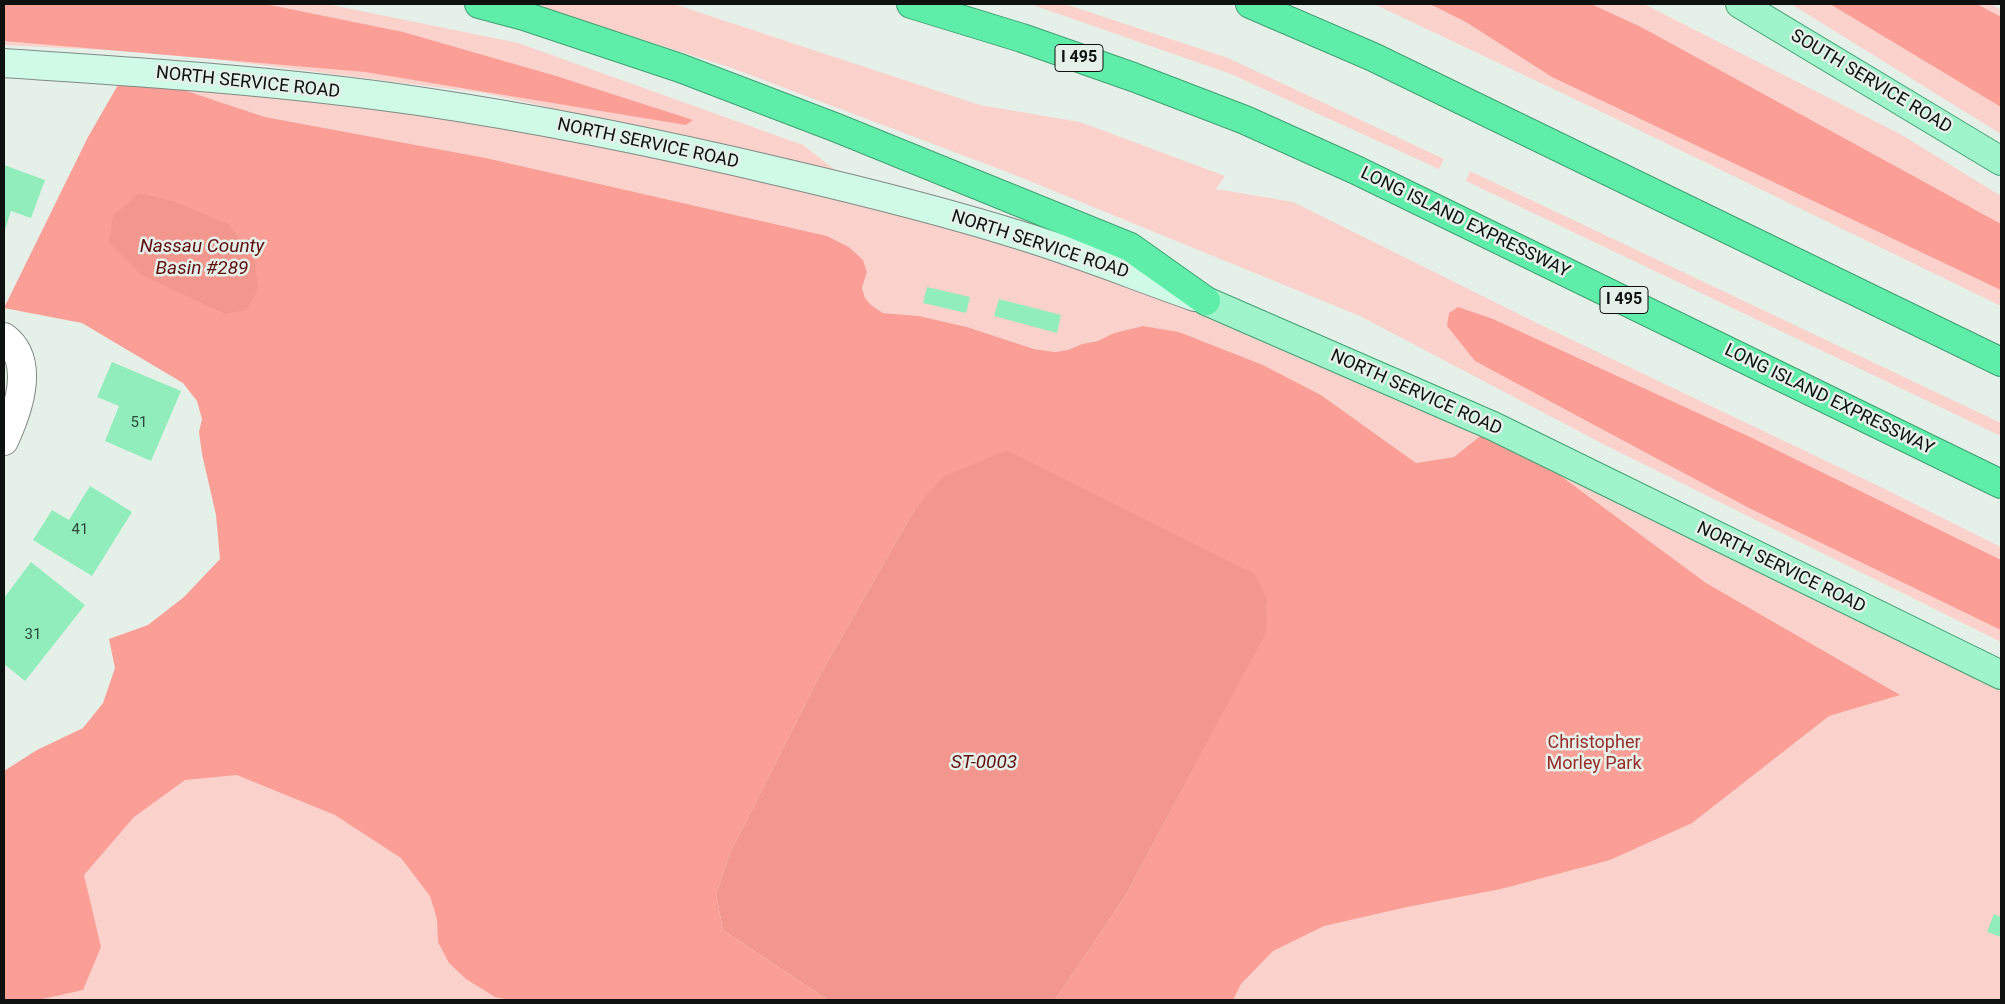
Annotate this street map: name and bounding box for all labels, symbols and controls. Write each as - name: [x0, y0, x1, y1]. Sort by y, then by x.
- street label: SOUTH SERVICE ROAD: [1786, 25, 1956, 139]
- road number: I 495: [1055, 44, 1103, 72]
- street label: NORTH SERVICE ROAD: [155, 63, 341, 103]
- street label: NORTH SERVICE ROAD: [555, 114, 741, 174]
- street label: LONG ISLAND EXPRESSWAY: [1357, 163, 1573, 283]
- street label: NORTH SERVICE ROAD: [949, 206, 1131, 284]
- water label: Nassau County Basin #289: [140, 236, 264, 280]
- road number: I 495: [1600, 286, 1648, 314]
- street label: LONG ISLAND EXPRESSWAY: [1721, 340, 1937, 460]
- street label: NORTH SERVICE ROAD: [1327, 345, 1505, 441]
- house number: 51: [131, 414, 147, 432]
- street label: NORTH SERVICE ROAD: [1693, 518, 1869, 618]
- house number: 41: [72, 521, 88, 539]
- house number: 31: [25, 626, 41, 644]
- park label: Christopher Morley Park: [1546, 732, 1642, 774]
- water label: ST-0003: [951, 752, 1017, 774]

